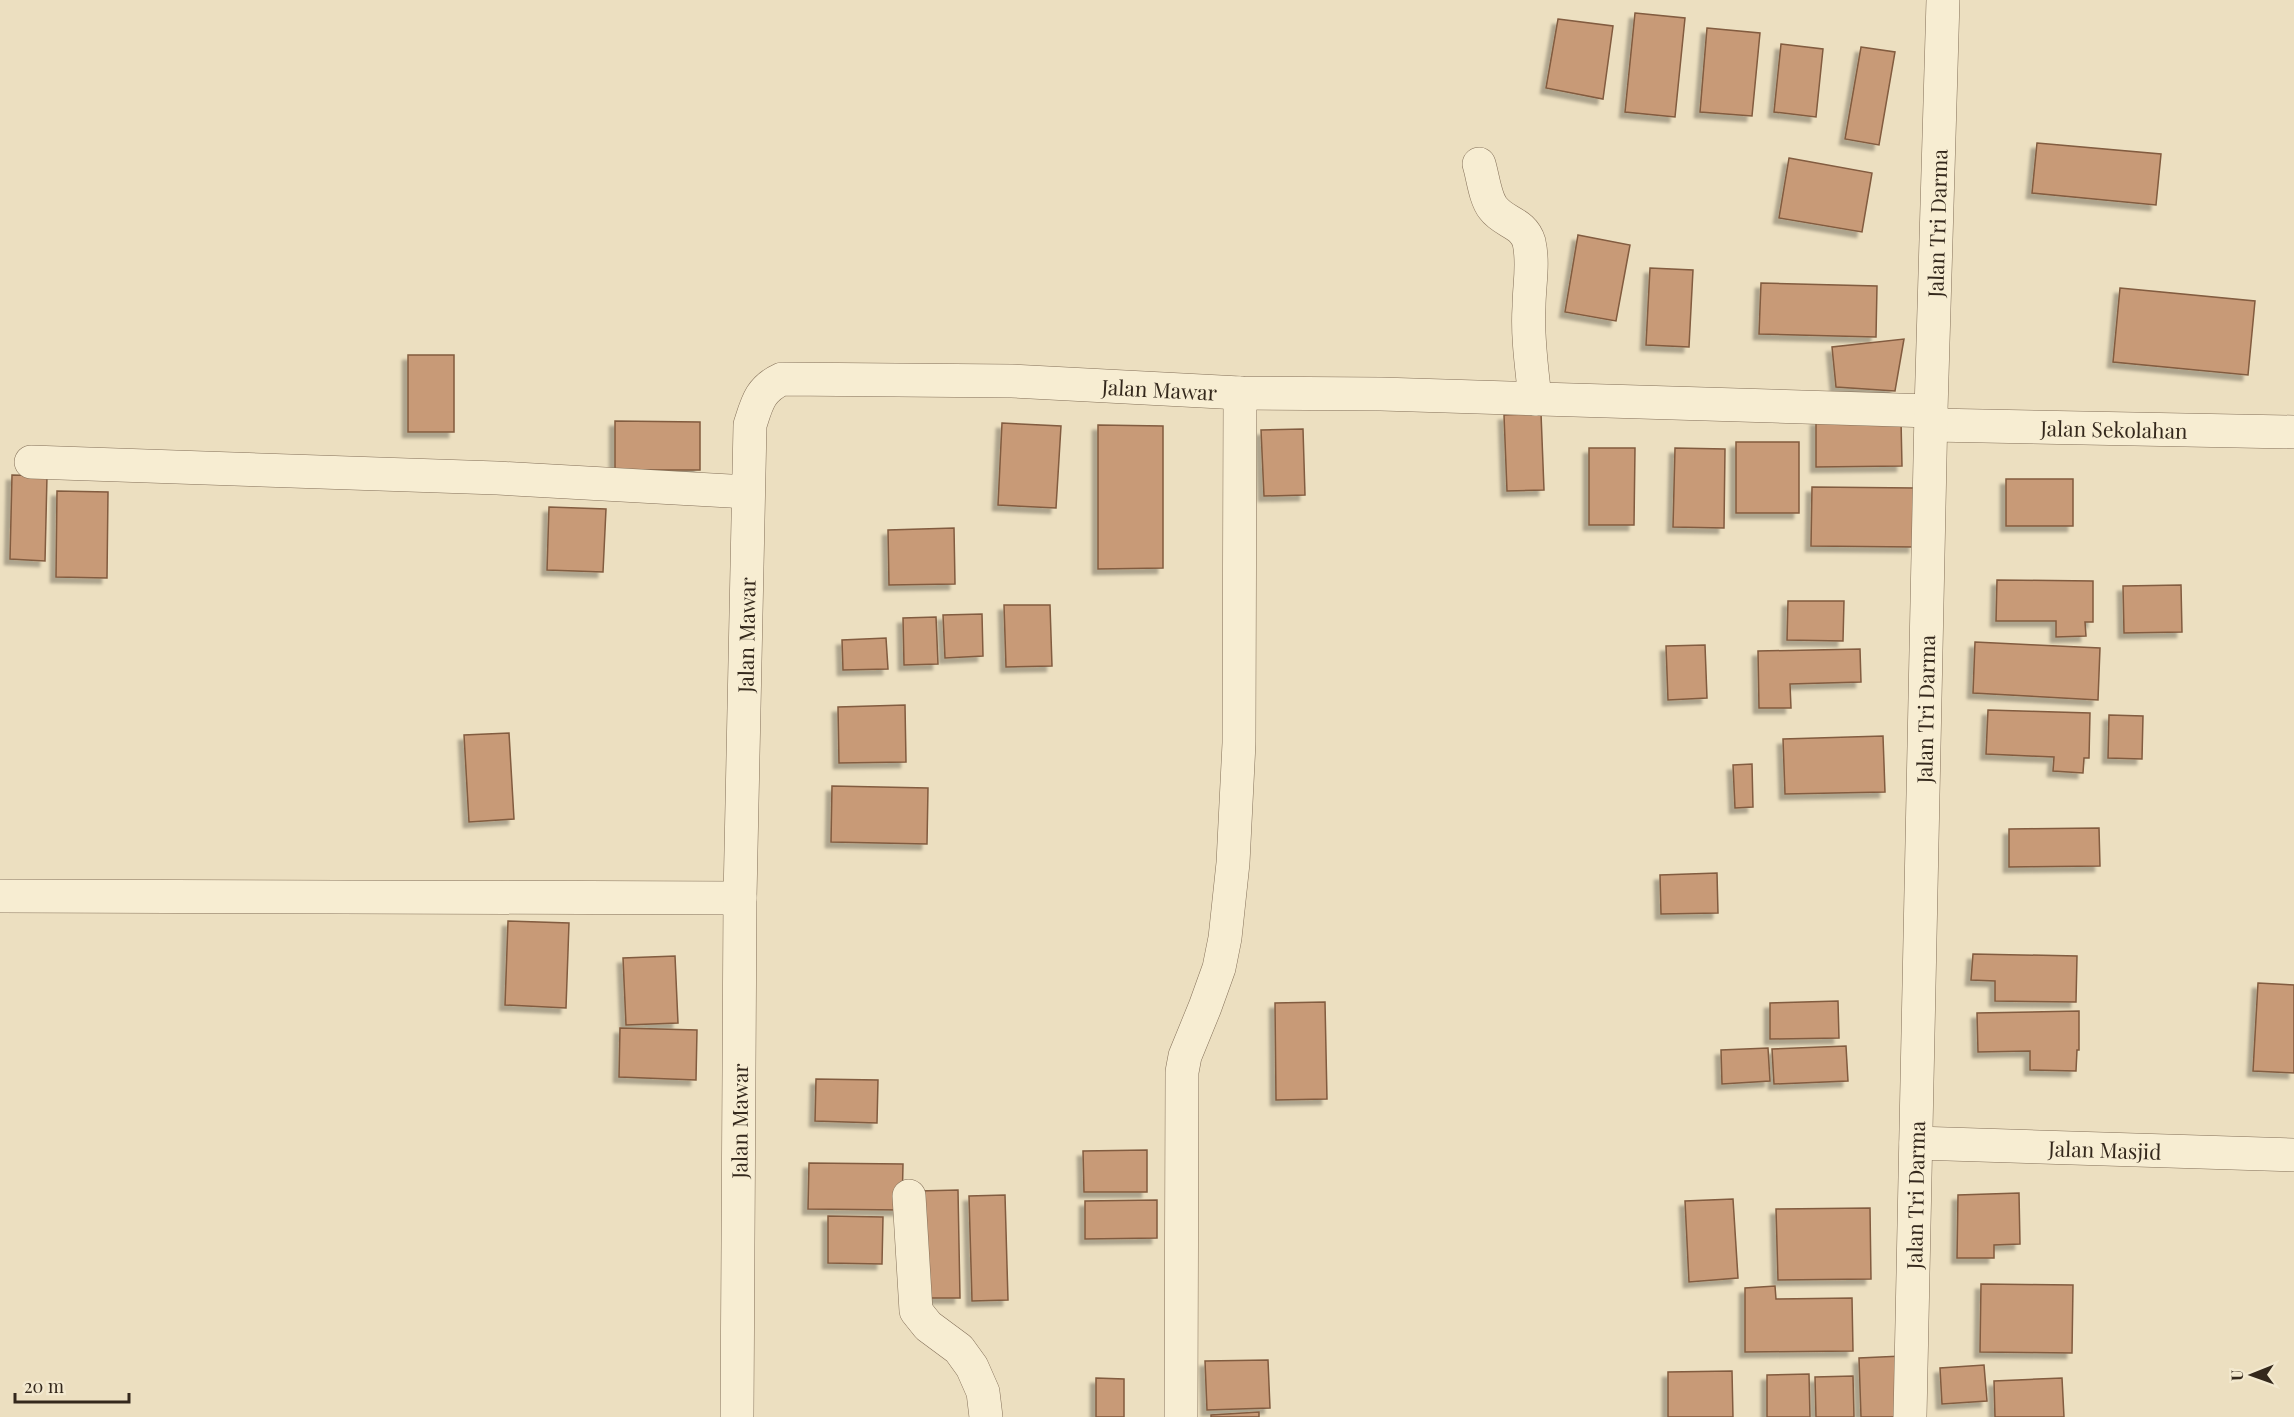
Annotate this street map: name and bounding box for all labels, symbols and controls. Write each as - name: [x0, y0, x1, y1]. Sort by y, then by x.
- street label: Jalan Tri Darma: [1920, 148, 1953, 299]
- street label: Jalan Mawar: [1100, 372, 1218, 406]
- street label: Jalan Sekolahan: [2039, 413, 2188, 444]
- street label: Jalan Mawar: [730, 576, 761, 694]
- street label: Jalan Tri Darma: [1909, 634, 1940, 785]
- street label: Jalan Mawar: [724, 1063, 753, 1180]
- street label: Jalan Tri Darma: [1899, 1120, 1930, 1271]
- street label: Jalan Masjid: [2047, 1133, 2162, 1165]
- north arrow: [2222, 1345, 2282, 1405]
- scale bar: [15, 1366, 129, 1404]
- text: U: [2226, 1370, 2247, 1381]
- text: 20 m: [24, 1374, 64, 1398]

